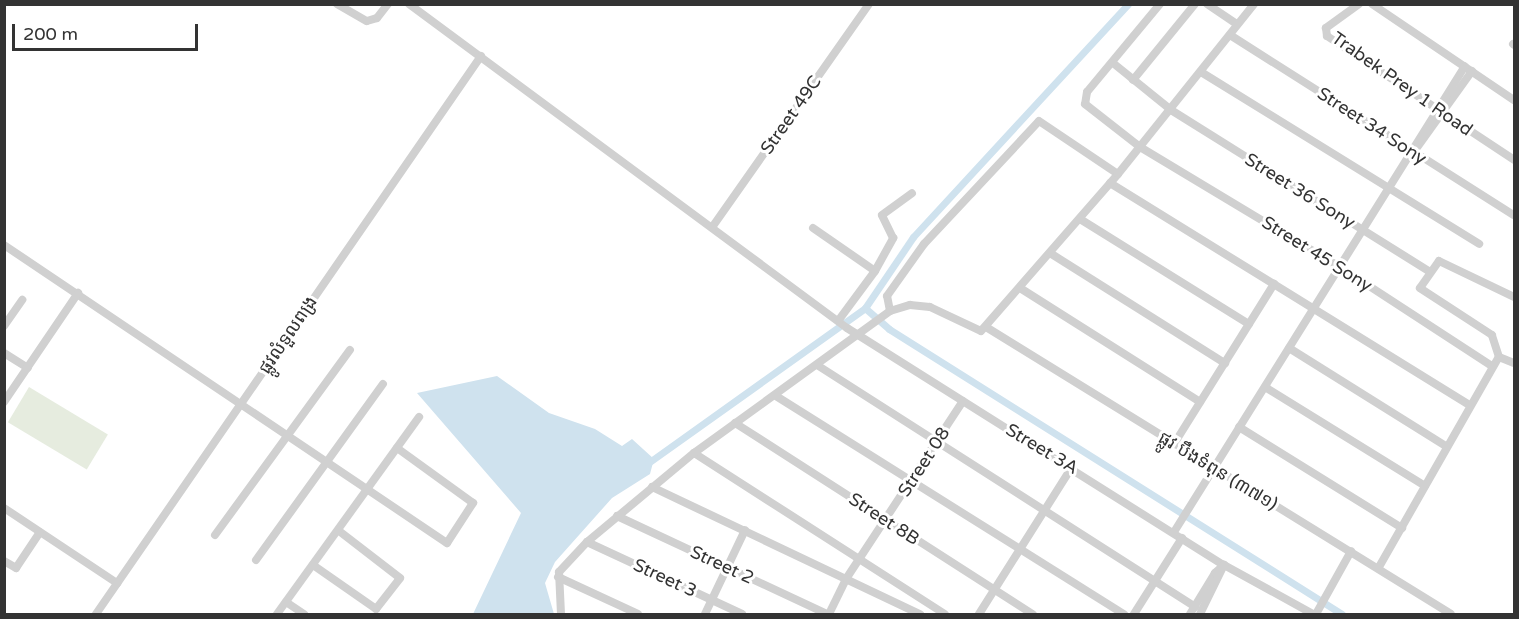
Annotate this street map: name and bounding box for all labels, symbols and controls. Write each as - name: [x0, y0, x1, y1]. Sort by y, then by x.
- scale bar: [15, 12, 201, 50]
- text: 200 m: [23, 23, 78, 45]
- street label: Trabek Prey 1 Road: [1327, 27, 1477, 141]
- street label: Street 49C: [756, 71, 826, 159]
- street label: Street 34 Sony: [1313, 83, 1431, 169]
- street label: Street 36 Sony: [1241, 148, 1359, 234]
- street label: Street 45 Sony: [1258, 211, 1376, 297]
- street label: ផ្លូវលំទួលពង្រ: [254, 292, 322, 378]
- street label: Street 3A: [1002, 419, 1082, 479]
- street label: Street 08: [894, 423, 954, 501]
- street label: ផ្លូវ បឹងទំពុន (៣៧១): [1154, 427, 1282, 515]
- street label: Street 8B: [845, 488, 923, 550]
- street label: Street 2: [687, 541, 757, 589]
- street label: Street 3: [630, 554, 700, 602]

